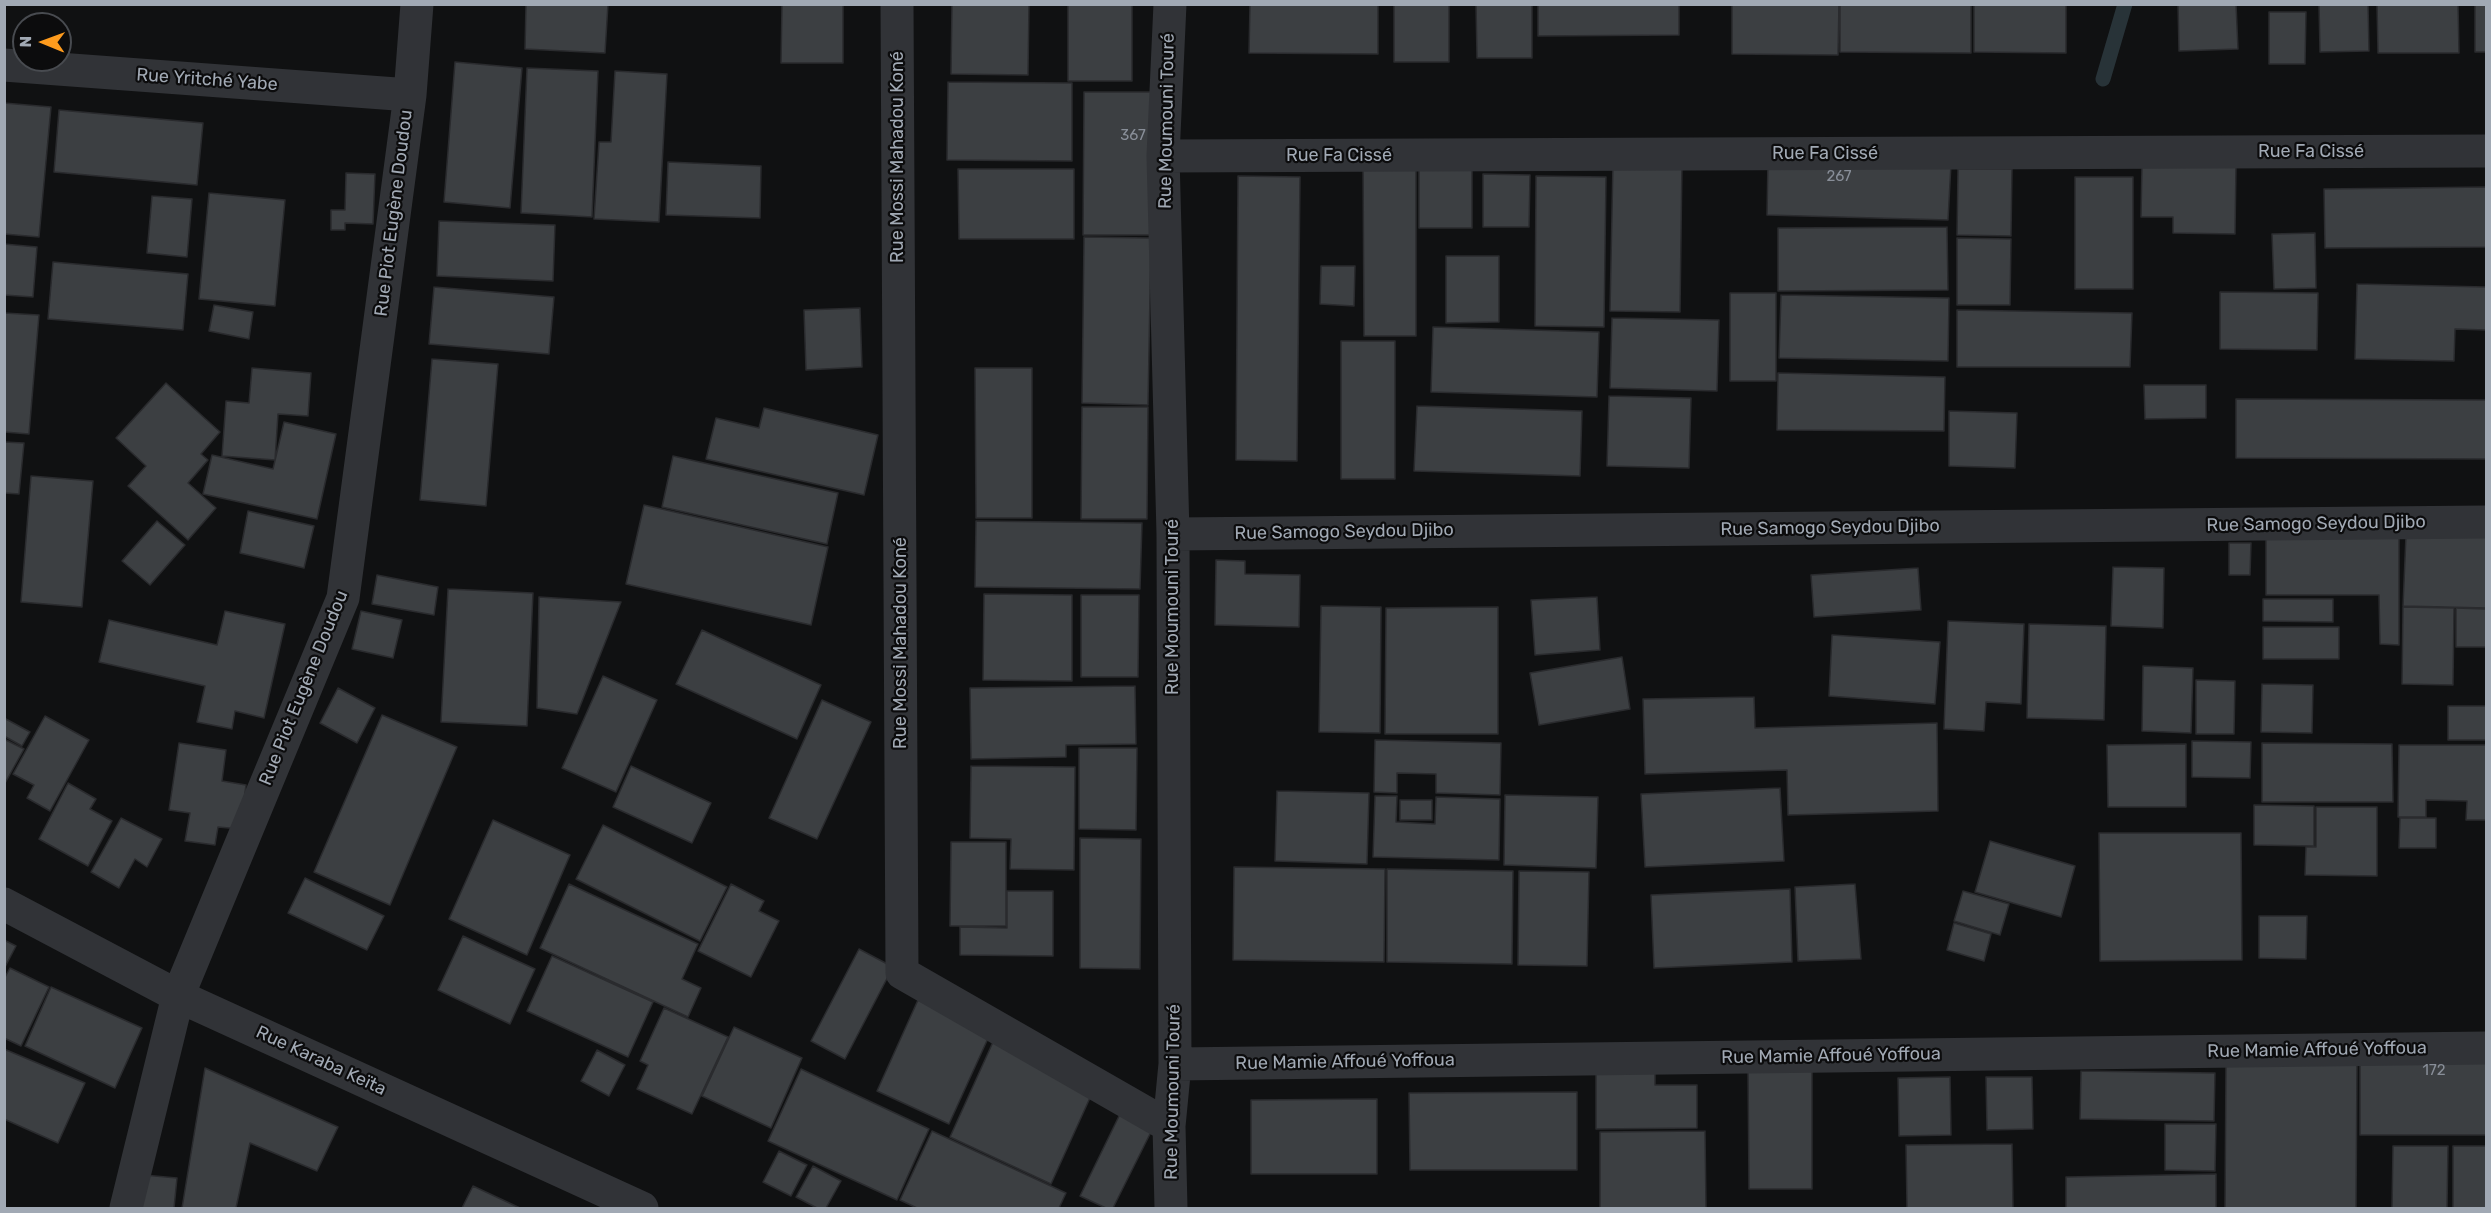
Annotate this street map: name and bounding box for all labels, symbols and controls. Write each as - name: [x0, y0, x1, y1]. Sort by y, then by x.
- north arrow: [12, 12, 72, 72]
- street label: Rue Moumouni Touré: [1155, 33, 1179, 209]
- text: N: [16, 36, 35, 48]
- street label: Rue Mossi Mahadou Koné: [887, 51, 909, 263]
- street label: Rue Yritché Yabe: [136, 64, 278, 96]
- street label: Rue Piot Eugène Doudou: [371, 108, 417, 318]
- house number: 367: [1120, 127, 1146, 145]
- street label: Rue Fa Cissé: [2258, 141, 2364, 163]
- street label: Rue Fa Cissé: [1772, 143, 1878, 165]
- street label: Rue Fa Cissé: [1286, 145, 1392, 167]
- house number: 267: [1826, 168, 1852, 186]
- street label: Rue Samogo Seydou Djibo: [2206, 511, 2426, 537]
- street label: Rue Samogo Seydou Djibo: [1720, 515, 1940, 541]
- street label: Rue Moumouni Touré: [1162, 519, 1184, 695]
- street label: Rue Samogo Seydou Djibo: [1234, 519, 1454, 545]
- street label: Rue Mossi Mahadou Koné: [890, 537, 912, 749]
- street label: Rue Piot Eugène Doudou: [255, 588, 353, 788]
- street label: Rue Moumouni Touré: [1161, 1004, 1185, 1180]
- street label: Rue Karaba Keïta: [252, 1021, 390, 1101]
- street label: Rue Mamie Affoué Yoffoua: [2207, 1037, 2427, 1063]
- street label: Rue Mamie Affoué Yoffoua: [1721, 1043, 1941, 1069]
- street label: Rue Mamie Affoué Yoffoua: [1235, 1049, 1455, 1075]
- house number: 172: [2423, 1062, 2445, 1080]

